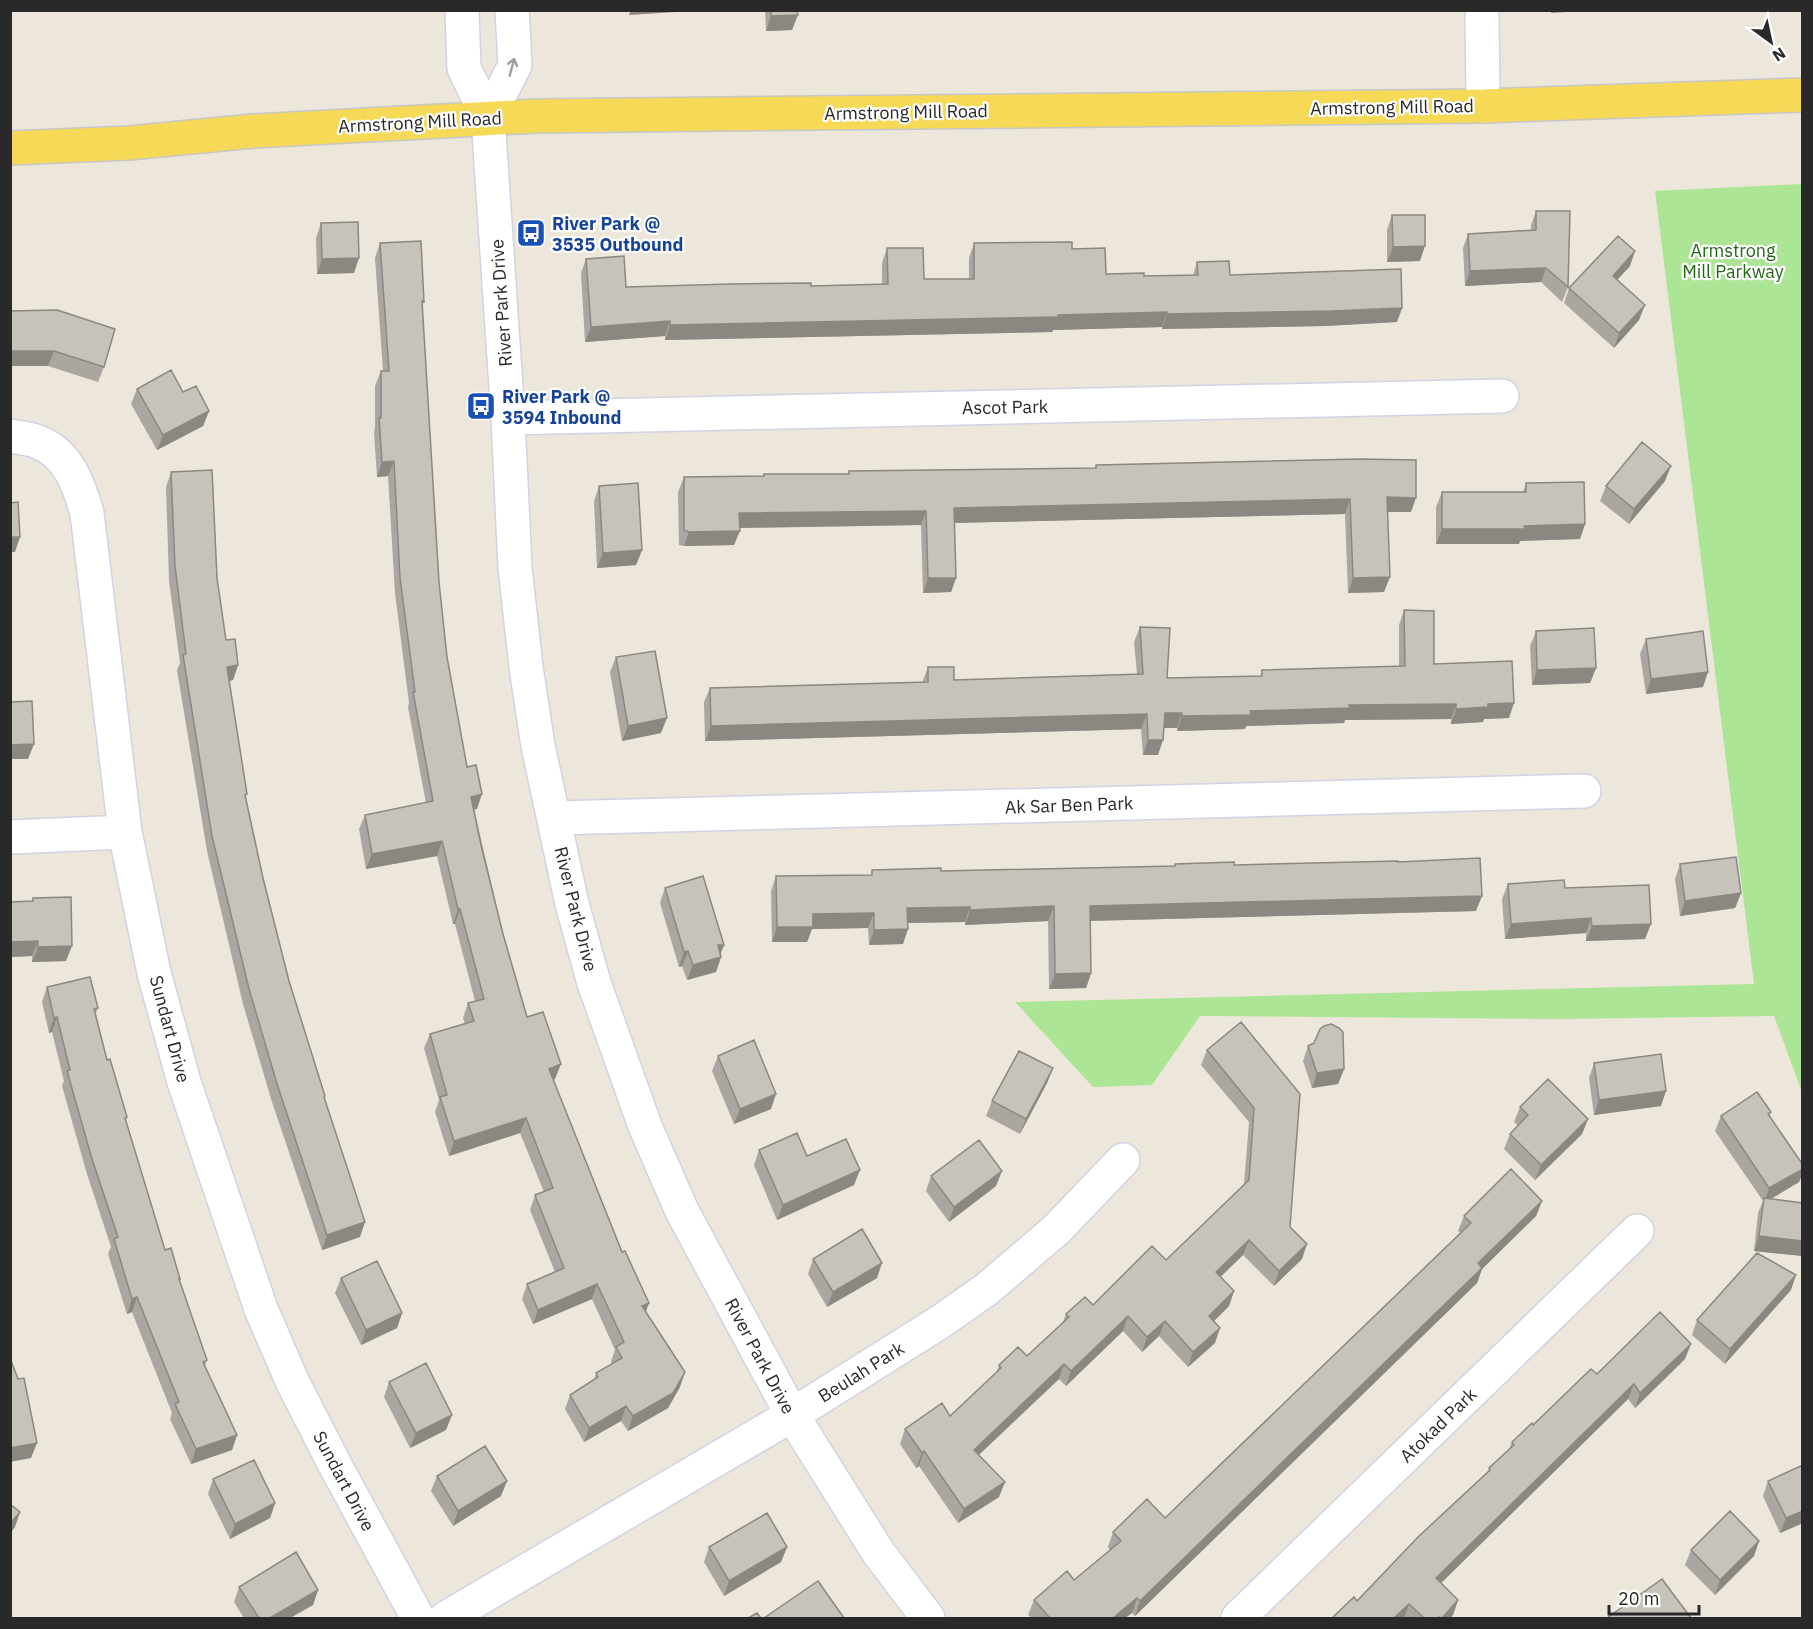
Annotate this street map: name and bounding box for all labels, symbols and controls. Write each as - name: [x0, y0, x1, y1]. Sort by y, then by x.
- north arrow: [1741, 12, 1801, 72]
- text: N: [1769, 43, 1789, 66]
- one-way arrow: [506, 58, 518, 77]
- street label: Armstrong Mill Road: [1310, 94, 1474, 120]
- street label: Armstrong Mill Road: [824, 99, 988, 125]
- street label: Armstrong Mill Road: [338, 106, 502, 138]
- place label: River Park @ 3535 Outbound: [552, 212, 683, 256]
- bus stop icon: River Park @ 3535 Outbound: [515, 217, 547, 249]
- street label: River Park Drive: [485, 238, 517, 368]
- park label: Armstrong Mill Parkway: [1682, 239, 1784, 283]
- place label: River Park @ 3594 Inbound: [502, 385, 621, 429]
- bus stop icon: River Park @ 3594 Inbound: [465, 390, 497, 422]
- street label: Ascot Park: [962, 395, 1049, 419]
- street label: Ak Sar Ben Park: [1004, 791, 1134, 819]
- street label: River Park Drive: [549, 844, 603, 974]
- street label: Sundart Drive: [145, 973, 195, 1085]
- street label: River Park Drive: [720, 1294, 800, 1418]
- street label: Beulah Park: [814, 1336, 909, 1408]
- street label: Atokad Park: [1395, 1382, 1482, 1467]
- street label: Sundart Drive: [308, 1427, 380, 1535]
- scale bar: [1609, 1578, 1699, 1616]
- text: 20 m: [1618, 1587, 1660, 1610]

